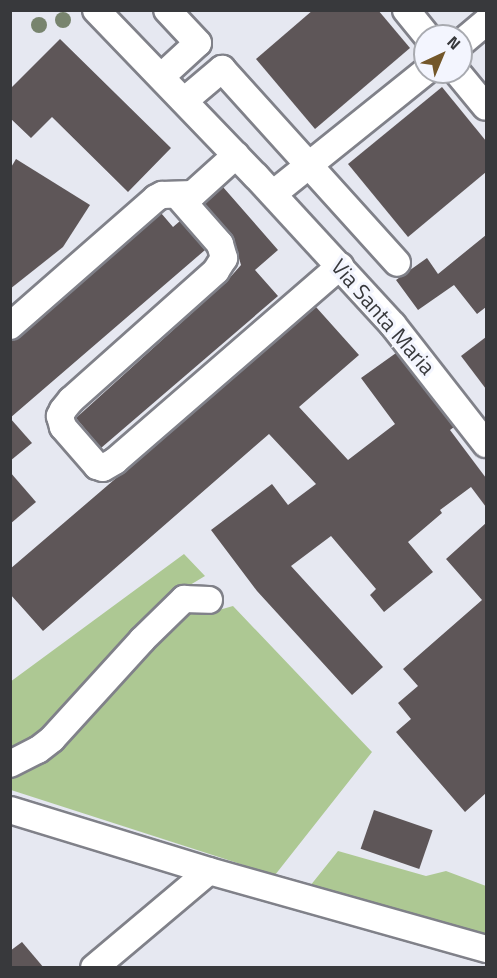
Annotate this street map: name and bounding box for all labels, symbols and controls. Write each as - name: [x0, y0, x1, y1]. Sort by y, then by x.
- north arrow: [413, 24, 473, 84]
- text: N: [442, 30, 466, 55]
- street label: Via Santa Maria: [326, 254, 440, 380]

